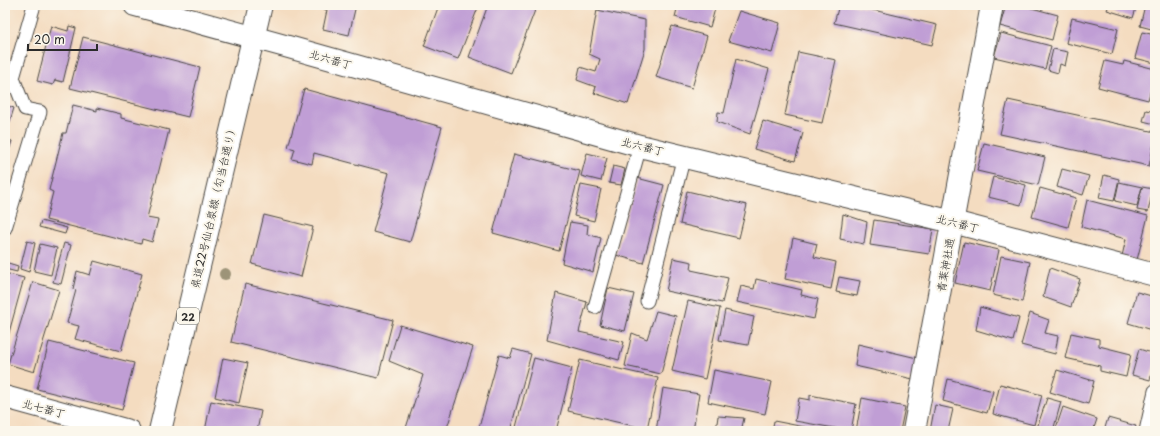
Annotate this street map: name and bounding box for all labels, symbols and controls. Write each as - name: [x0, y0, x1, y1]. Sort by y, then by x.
- scale bar: [28, 26, 97, 52]
- text: 20 m: [34, 30, 65, 48]
- street label: 北六番丁: [308, 45, 354, 73]
- street label: 県道22号仙台泉線（勾当台通り）: [186, 122, 240, 290]
- street label: 北六番丁: [620, 132, 666, 160]
- street label: 北六番丁: [935, 209, 981, 237]
- street label: 青葉神社通: [932, 236, 958, 294]
- road number: 22: [177, 308, 199, 324]
- street label: 北七番丁: [21, 394, 67, 422]

